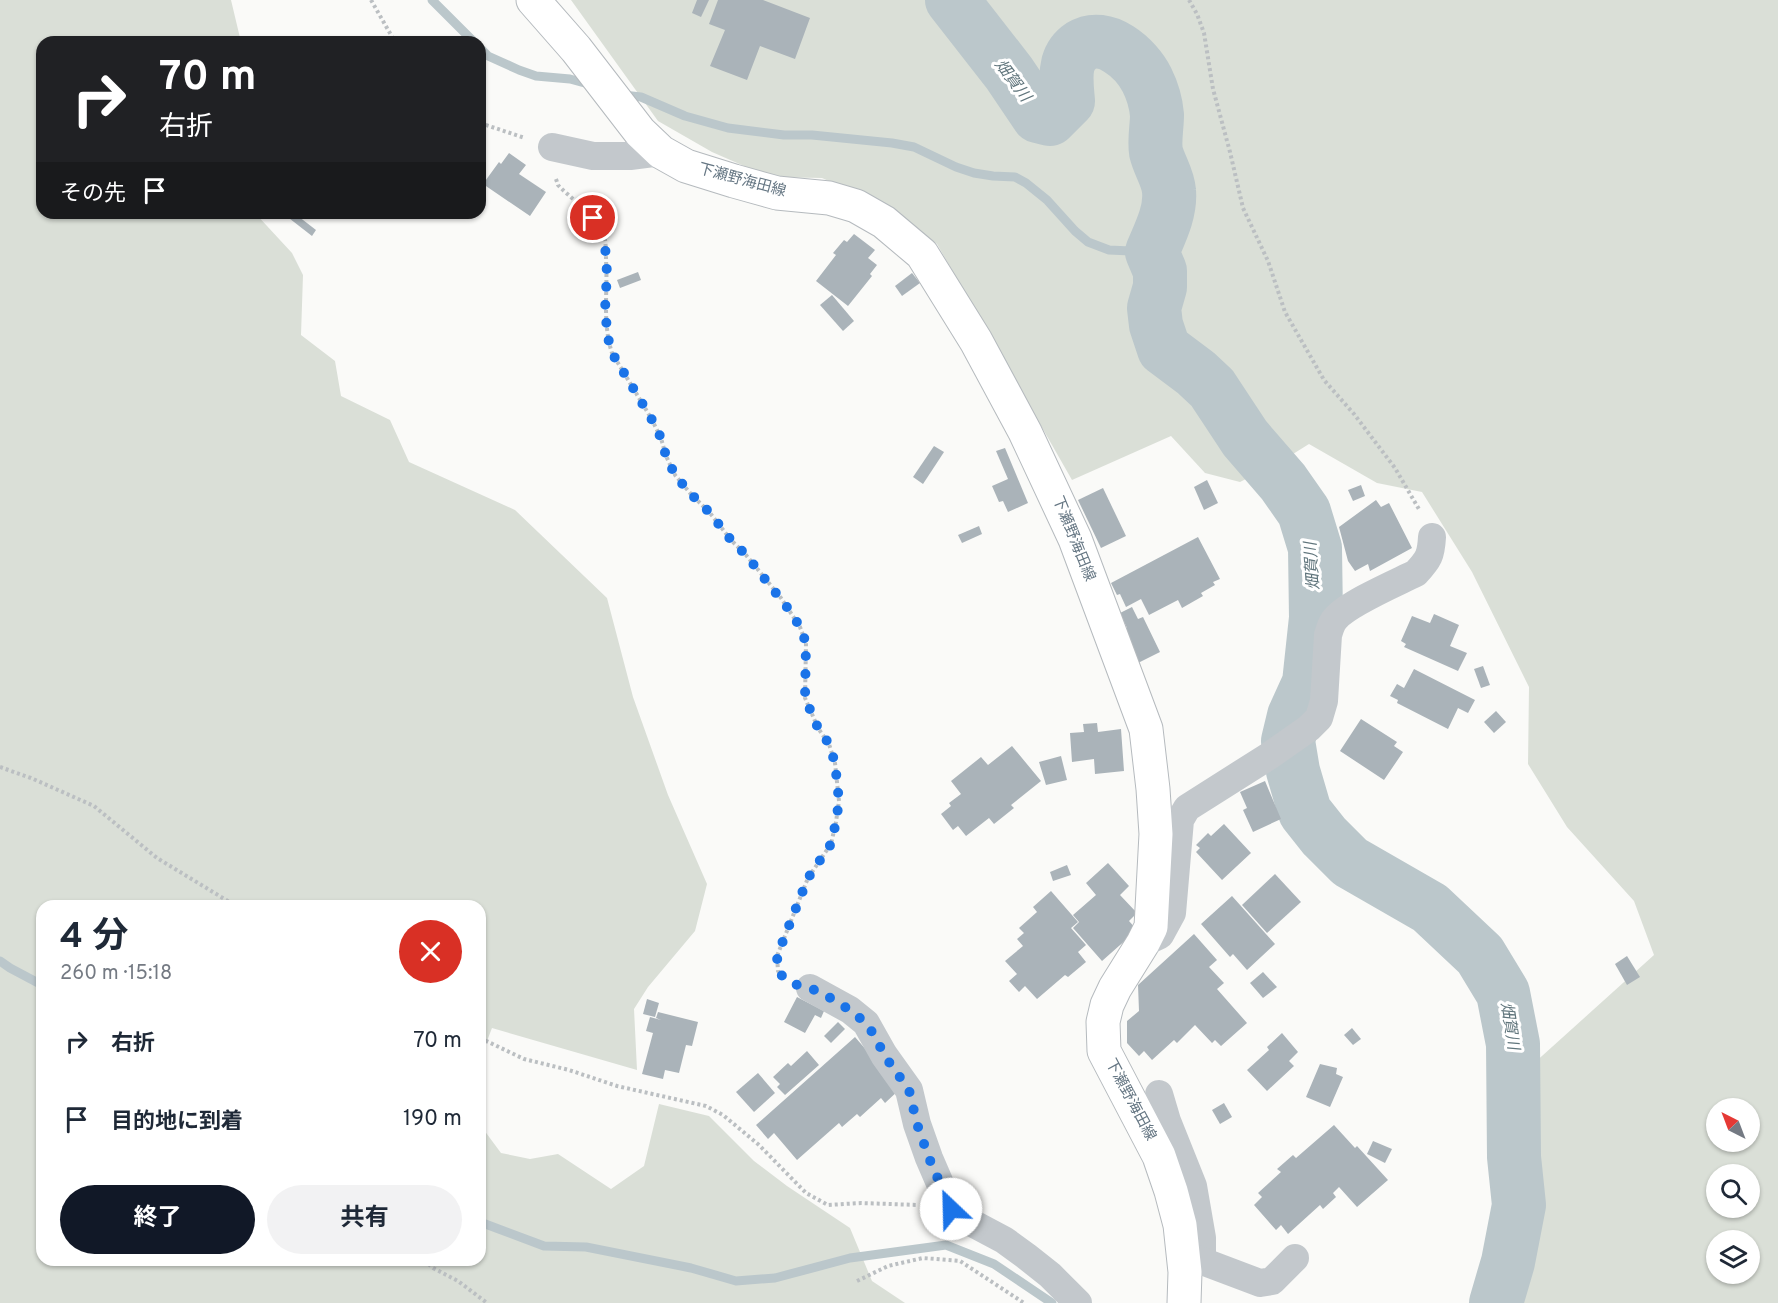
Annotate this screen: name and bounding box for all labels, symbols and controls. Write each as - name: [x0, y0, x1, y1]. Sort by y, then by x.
- text: 70 m: [159, 52, 257, 105]
- water label: 畑賀川: [990, 56, 1036, 108]
- icon: right: [60, 60, 138, 138]
- text: 右折: [159, 111, 213, 145]
- street label: 下瀬野海田線: [696, 160, 788, 202]
- icon: arrive: [138, 174, 171, 207]
- text: その先: [60, 181, 126, 208]
- pin: [567, 192, 618, 243]
- icon: arrive: [576, 201, 609, 234]
- street label: 下瀬野海田線: [1047, 494, 1099, 584]
- water label: 畑賀川: [1301, 539, 1325, 591]
- text: 4 分: [60, 915, 128, 961]
- button: close: [399, 920, 462, 983]
- text: 260 m · 15:18: [60, 961, 172, 987]
- water label: 畑賀川: [1495, 1001, 1523, 1053]
- icon: right: [60, 1025, 93, 1058]
- text: 70 m: [413, 1028, 462, 1055]
- text: 右折: [111, 1031, 155, 1058]
- street label: 下瀬野海田線: [1100, 1056, 1160, 1144]
- north arrow: [1706, 1098, 1760, 1152]
- map controls: [1706, 1098, 1760, 1284]
- icon: arrive: [60, 1103, 93, 1136]
- text: 190 m: [403, 1106, 462, 1133]
- text: 目的地に到着: [111, 1109, 243, 1136]
- button: search: [1706, 1164, 1760, 1218]
- position arrow: [919, 1177, 983, 1241]
- button: 終了: [60, 1185, 255, 1254]
- button: 共有: [267, 1185, 462, 1254]
- button: layers: [1706, 1230, 1760, 1284]

